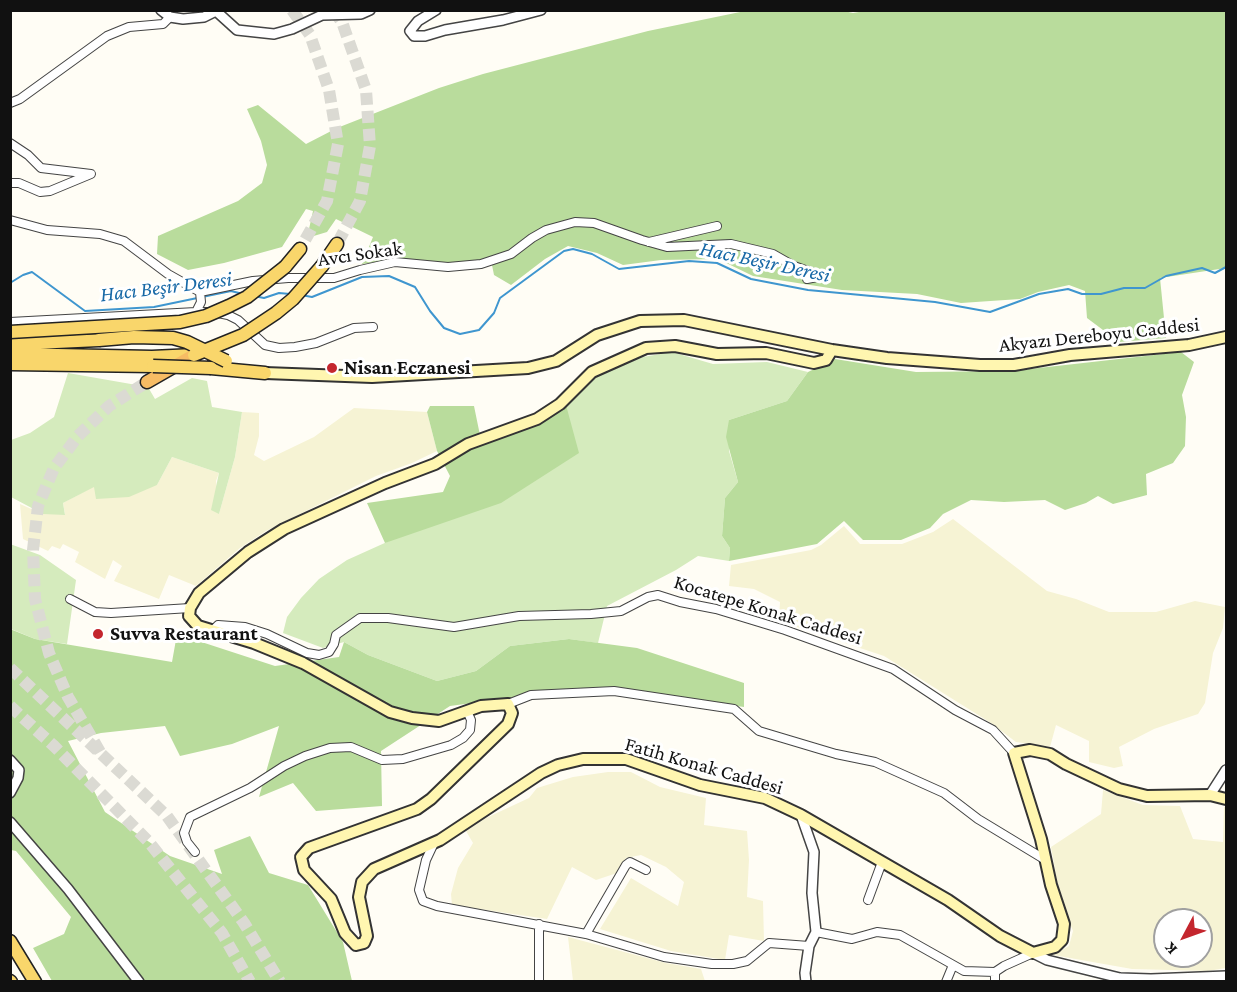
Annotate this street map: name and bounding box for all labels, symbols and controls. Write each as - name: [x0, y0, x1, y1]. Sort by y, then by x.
- street label: Avcı Sokak: [316, 236, 404, 272]
- water label: Hacı Beşir Deresi: [698, 236, 832, 288]
- water label: Hacı Beşir Deresi: [99, 266, 233, 308]
- street label: Akyazı Dereboyu Caddesi: [998, 313, 1200, 357]
- place label: Nisan Eczanesi: [344, 356, 471, 380]
- marker: Nisan Eczanesi: [325, 361, 339, 375]
- street label: Kocatepe Konak Caddesi: [671, 570, 865, 650]
- place label: Suvva Restaurant: [110, 622, 258, 646]
- marker: Suvva Restaurant: [91, 627, 105, 641]
- street label: Fatih Konak Caddesi: [622, 732, 786, 800]
- north arrow: [1153, 908, 1213, 968]
- text: K: [1161, 939, 1180, 958]

